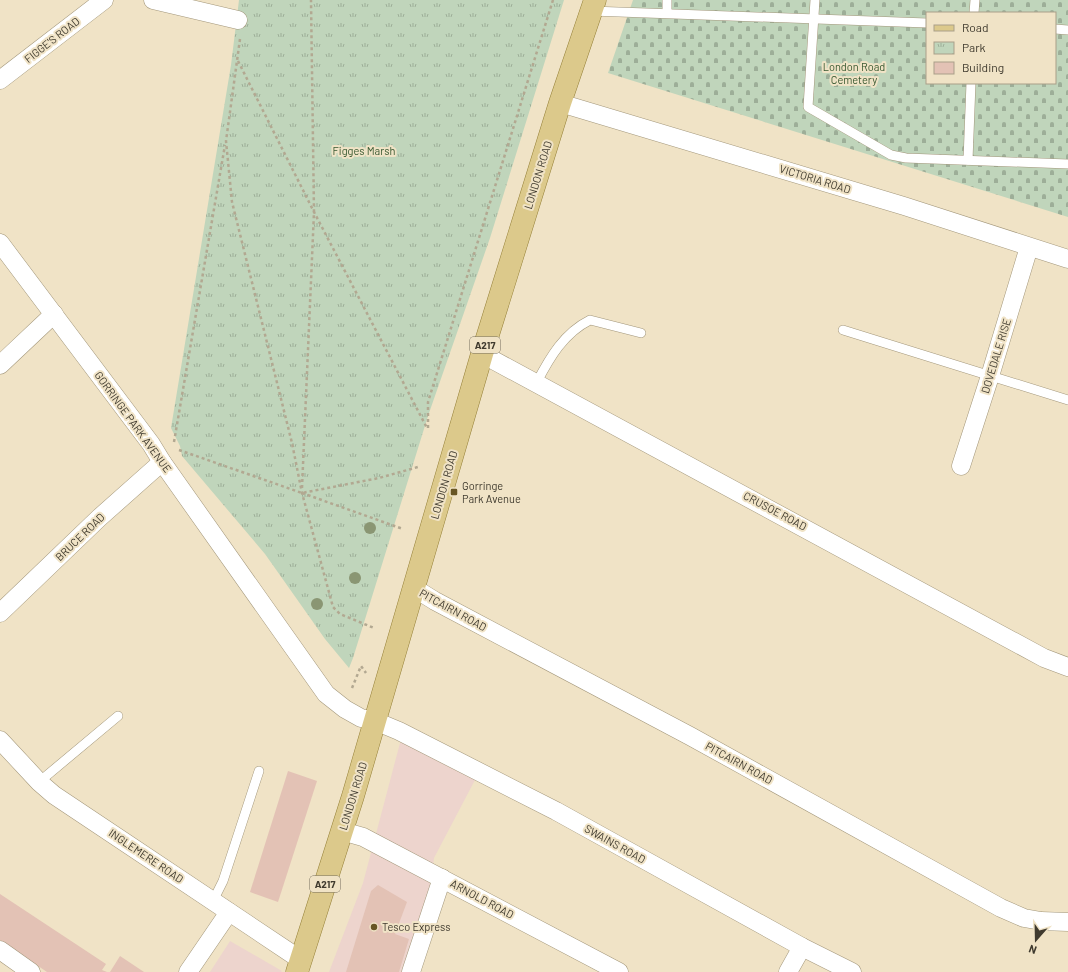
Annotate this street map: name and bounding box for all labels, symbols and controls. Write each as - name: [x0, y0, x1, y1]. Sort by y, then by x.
- legend: [926, 12, 1056, 84]
- street label: FIGGE'S ROAD: [22, 14, 82, 65]
- text: Road: [962, 20, 989, 34]
- text: Park: [962, 40, 986, 54]
- park label: London Road Cemetery: [823, 60, 885, 86]
- text: Building: [962, 60, 1004, 74]
- street label: LONDON ROAD: [521, 139, 554, 211]
- park label: Figges Marsh: [333, 144, 395, 157]
- street label: VICTORIA ROAD: [778, 161, 853, 196]
- street label: DOVEDALE RISE: [978, 317, 1013, 395]
- road number: A217: [470, 337, 500, 353]
- street label: GORRINGE PARK AVENUE: [92, 369, 175, 475]
- street label: LONDON ROAD: [428, 449, 460, 521]
- place label: Gorringe Park Avenue: [462, 479, 521, 505]
- marker: Gorringe Park Avenue: [449, 487, 459, 497]
- street label: CRUSOE ROAD: [741, 488, 809, 533]
- street label: BRUCE ROAD: [52, 510, 107, 563]
- street label: PITCAIRN ROAD: [417, 586, 489, 633]
- street label: PITCAIRN ROAD: [703, 739, 775, 786]
- street label: LONDON ROAD: [336, 760, 369, 832]
- street label: SWAINS ROAD: [583, 821, 648, 866]
- street label: INGLEMERE ROAD: [107, 826, 186, 885]
- road number: A217: [310, 876, 340, 892]
- street label: ARNOLD ROAD: [448, 876, 516, 921]
- place label: Tesco Express: [382, 920, 451, 933]
- north arrow: [1016, 920, 1056, 960]
- marker: Tesco Express: [369, 922, 379, 932]
- text: N: [1027, 943, 1038, 957]

